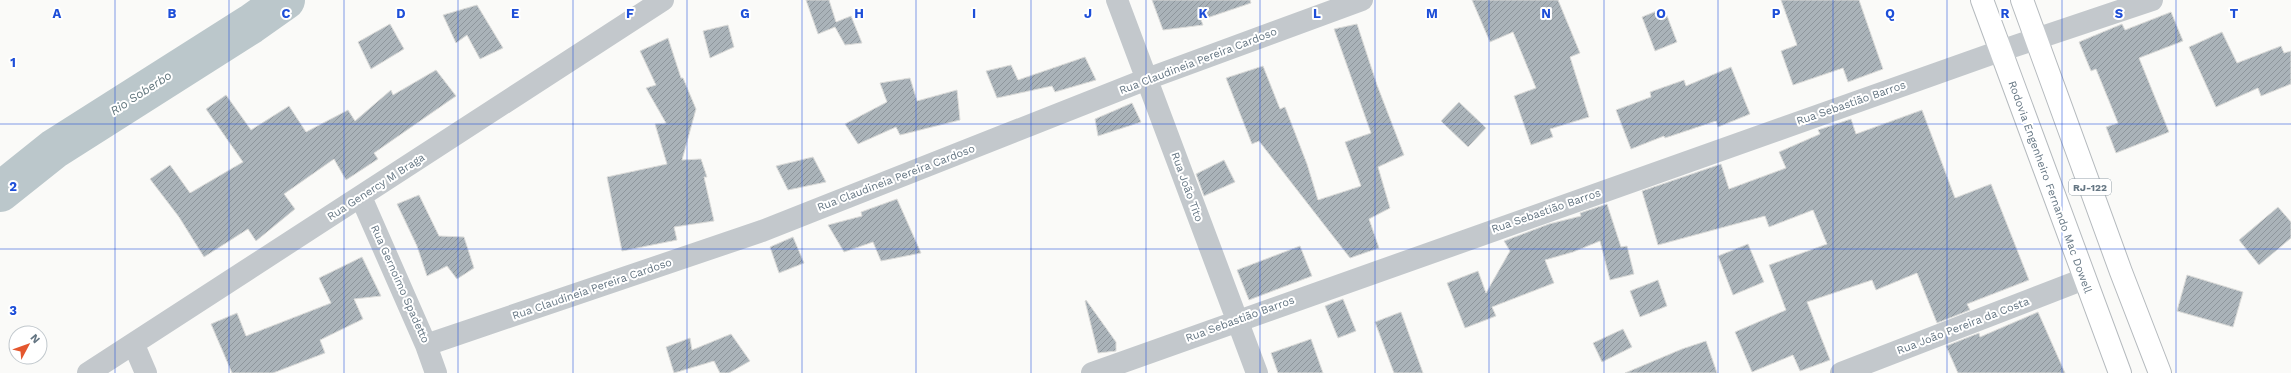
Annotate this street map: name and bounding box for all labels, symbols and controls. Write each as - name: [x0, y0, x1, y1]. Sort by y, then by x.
- text: A: [53, 6, 62, 21]
- text: B: [168, 6, 177, 21]
- text: C: [282, 6, 291, 21]
- text: D: [396, 6, 406, 21]
- text: E: [511, 6, 519, 21]
- text: F: [626, 6, 634, 21]
- text: G: [740, 6, 750, 21]
- text: H: [854, 6, 864, 21]
- text: I: [972, 6, 976, 21]
- text: J: [1084, 6, 1092, 21]
- text: K: [1198, 6, 1208, 21]
- text: L: [1313, 6, 1321, 21]
- text: M: [1426, 6, 1438, 21]
- text: N: [1541, 6, 1551, 21]
- text: O: [1656, 6, 1666, 21]
- text: P: [1772, 6, 1781, 21]
- text: Q: [1885, 6, 1895, 21]
- text: R: [2001, 6, 2010, 21]
- text: S: [2115, 6, 2124, 21]
- text: T: [2230, 6, 2239, 21]
- street label: Rua Claudineia Pereira Cardoso: [1117, 25, 1279, 97]
- text: 1: [10, 55, 16, 70]
- water label: Rio Soberbo: [108, 68, 174, 118]
- street label: Rua Sebastião Barros: [1795, 78, 1908, 128]
- street label: Rodovia Engenheiro Fernando Mac Dowell: [2005, 79, 2095, 296]
- street label: Rua Claudineia Pereira Cardoso: [815, 142, 977, 214]
- street label: Rua João Tito: [1168, 150, 1206, 224]
- street label: Rua Genercy M Braga: [325, 151, 427, 223]
- text: 2: [9, 179, 17, 194]
- road number: RJ-122: [2069, 179, 2111, 195]
- street label: Rua Sebastião Barros: [1490, 186, 1603, 236]
- street label: Rua Gernoimo Spadetto: [368, 223, 432, 345]
- street label: Rua Claudineia Pereira Cardoso: [511, 256, 673, 322]
- street label: Rua Sebastião Barros: [1184, 293, 1296, 345]
- street label: Rua João Pereira da Costa: [1895, 295, 2031, 357]
- text: 3: [9, 303, 17, 318]
- north arrow: [8, 325, 48, 365]
- text: N: [28, 331, 43, 346]

